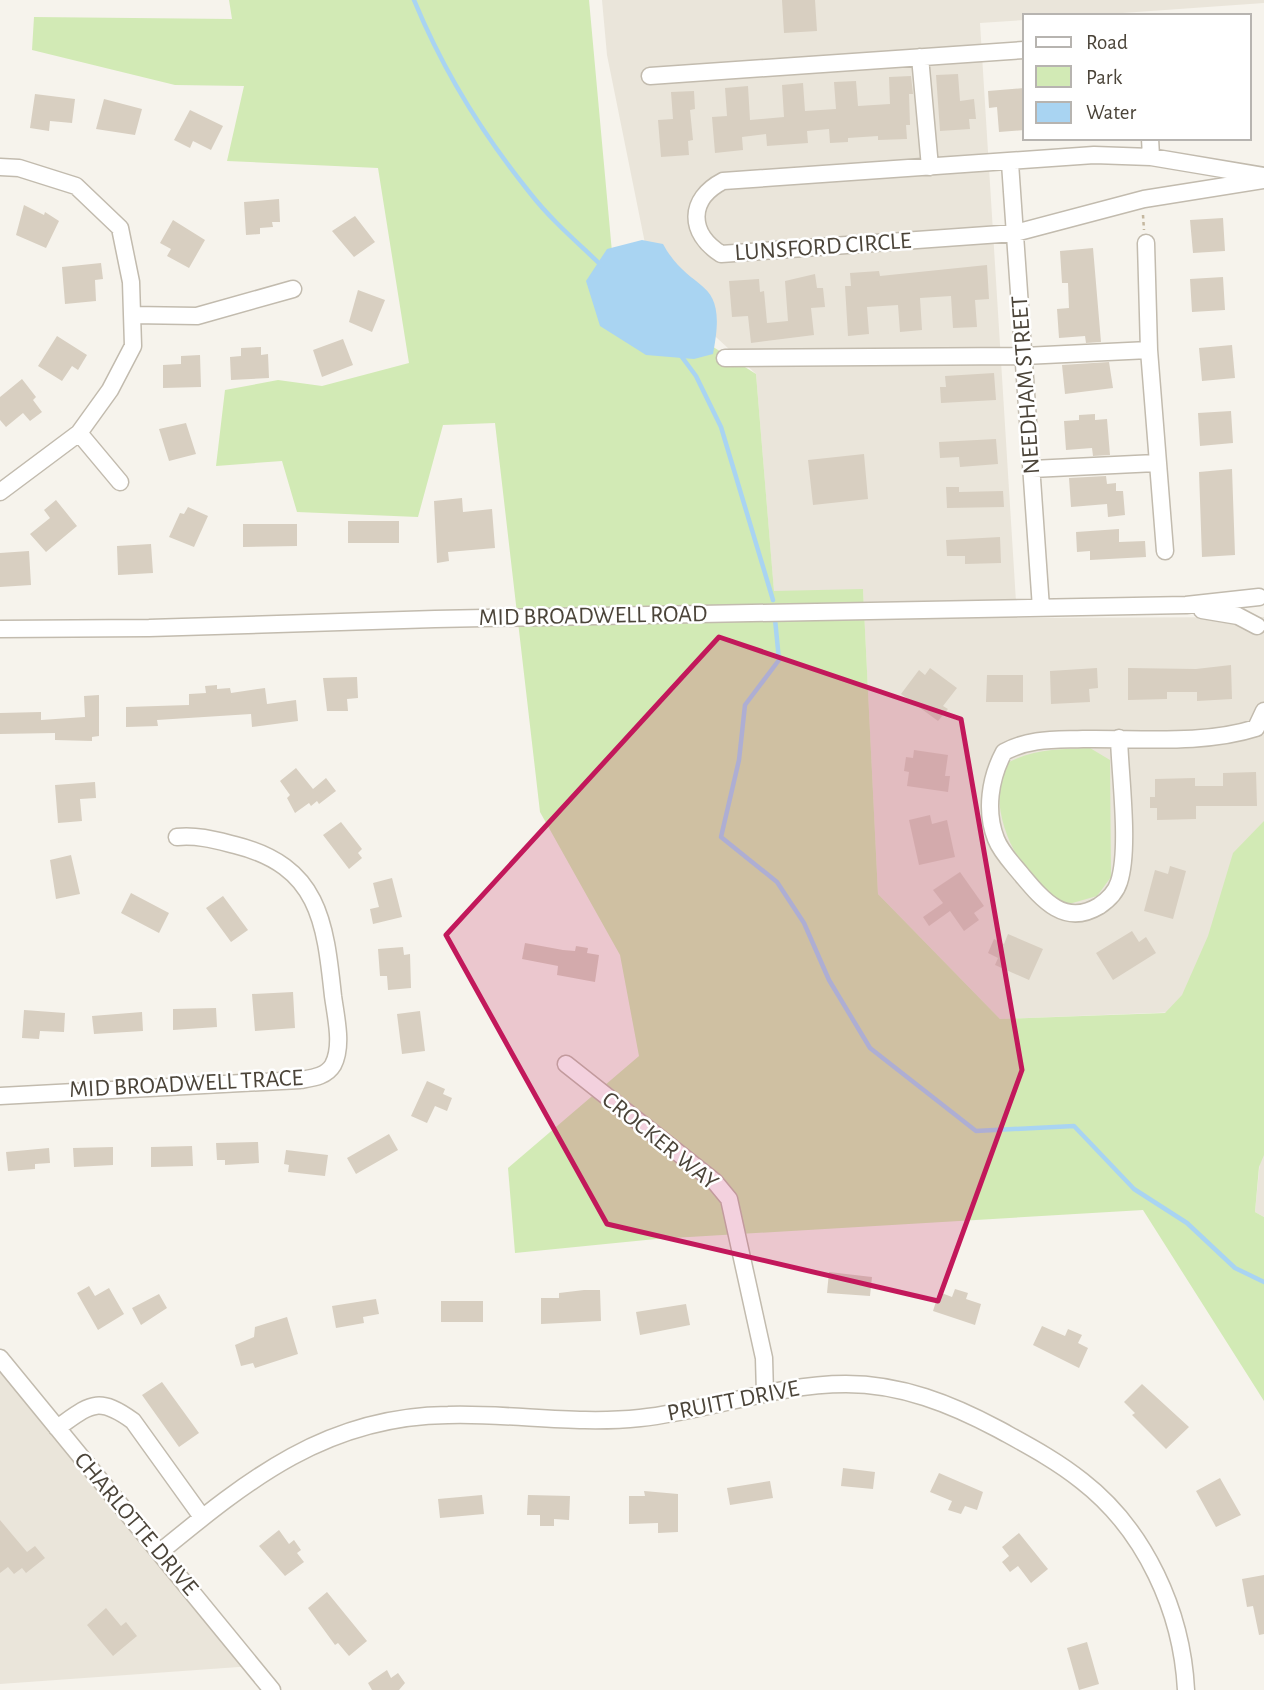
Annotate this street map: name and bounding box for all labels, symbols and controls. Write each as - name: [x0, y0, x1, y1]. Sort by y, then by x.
- legend: [1023, 14, 1250, 140]
- text: Road: [1086, 32, 1128, 53]
- text: Park: [1086, 67, 1123, 88]
- text: Water: [1086, 102, 1136, 123]
- street label: LUNSFORD CIRCLE: [734, 229, 913, 265]
- street label: NEEDHAM STREET: [1008, 295, 1044, 475]
- street label: MID BROADWELL ROAD: [478, 602, 708, 630]
- street label: MID BROADWELL TRACE: [68, 1066, 304, 1102]
- street label: CROCKER WAY: [597, 1087, 723, 1195]
- street label: PRUITT DRIVE: [665, 1376, 801, 1426]
- street label: CHARLOTTE DRIVE: [69, 1448, 203, 1600]

